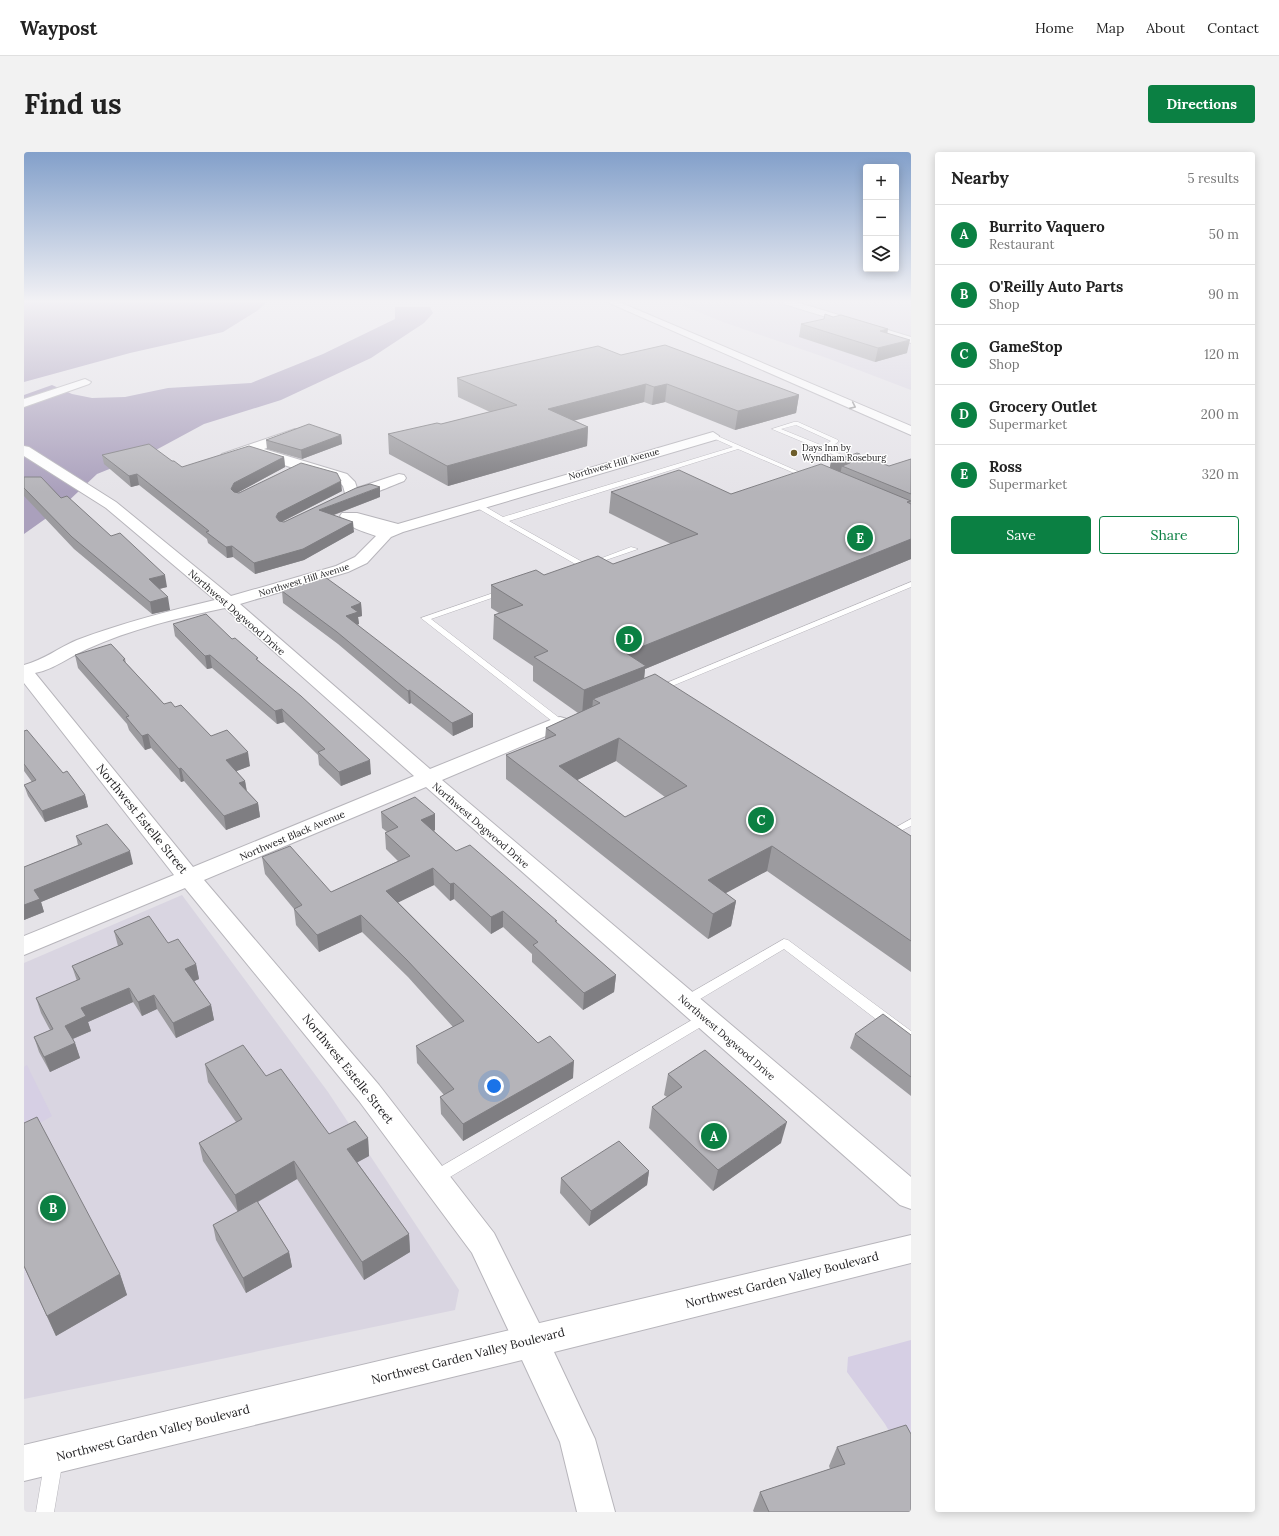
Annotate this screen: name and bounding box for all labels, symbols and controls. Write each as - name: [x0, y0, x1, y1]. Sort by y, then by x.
- text: Waypost: [20, 16, 97, 40]
- text: Home: [1035, 19, 1074, 37]
- text: Map: [1096, 19, 1124, 37]
- text: About: [1146, 19, 1185, 37]
- text: Contact: [1207, 19, 1259, 37]
- button: Directions: [1148, 85, 1255, 123]
- text: Find us: [24, 86, 122, 122]
- map controls: [863, 164, 899, 272]
- button: +: [863, 164, 899, 200]
- text: Nearby: [951, 167, 1009, 189]
- text: 5 results: [1188, 170, 1239, 187]
- button: −: [863, 200, 899, 236]
- text: Burrito Vaquero: [989, 217, 1105, 236]
- text: A: [960, 226, 968, 243]
- text: 50 m: [1209, 226, 1239, 243]
- button: layers: [863, 236, 899, 272]
- text: Restaurant: [989, 236, 1055, 253]
- text: O'Reilly Auto Parts: [989, 277, 1123, 296]
- text: B: [960, 286, 968, 303]
- text: 90 m: [1208, 286, 1239, 303]
- text: Shop: [989, 296, 1020, 313]
- text: GameStop: [989, 337, 1063, 356]
- text: C: [960, 346, 968, 363]
- text: 120 m: [1204, 346, 1239, 363]
- text: Shop: [989, 356, 1020, 373]
- text: Grocery Outlet: [989, 397, 1097, 416]
- one-way arrow: [849, 401, 857, 409]
- text: D: [959, 406, 969, 423]
- text: 200 m: [1201, 406, 1239, 423]
- text: Supermarket: [989, 416, 1067, 433]
- place label: Days Inn by Wyndham Roseburg: [802, 442, 887, 463]
- street label: Northwest Hill Avenue: [567, 445, 661, 482]
- marker: Days Inn by Wyndham Roseburg: [789, 448, 799, 458]
- text: Ross: [989, 457, 1022, 476]
- text: E: [960, 466, 968, 483]
- text: 320 m: [1202, 466, 1239, 483]
- text: Supermarket: [989, 476, 1067, 493]
- button: Save: [951, 516, 1091, 554]
- button: Share: [1099, 516, 1239, 554]
- pin: E: [847, 523, 873, 553]
- street label: Northwest Hill Avenue: [257, 560, 351, 599]
- street label: Northwest Dogwood Drive: [186, 567, 288, 658]
- pin: D: [616, 624, 642, 654]
- street label: Northwest Estelle Street: [94, 761, 191, 877]
- street label: Northwest Dogwood Drive: [430, 780, 532, 871]
- pin: C: [748, 805, 774, 835]
- street label: Northwest Black Avenue: [238, 807, 347, 864]
- street label: Northwest Dogwood Drive: [676, 992, 778, 1083]
- street label: Northwest Estelle Street: [300, 1011, 397, 1127]
- your location: [484, 1076, 504, 1096]
- pin: A: [701, 1121, 727, 1151]
- pin: B: [40, 1193, 66, 1223]
- street label: Northwest Garden Valley Boulevard: [684, 1248, 880, 1311]
- street label: Northwest Garden Valley Boulevard: [370, 1324, 566, 1387]
- street label: Northwest Garden Valley Boulevard: [55, 1401, 251, 1464]

